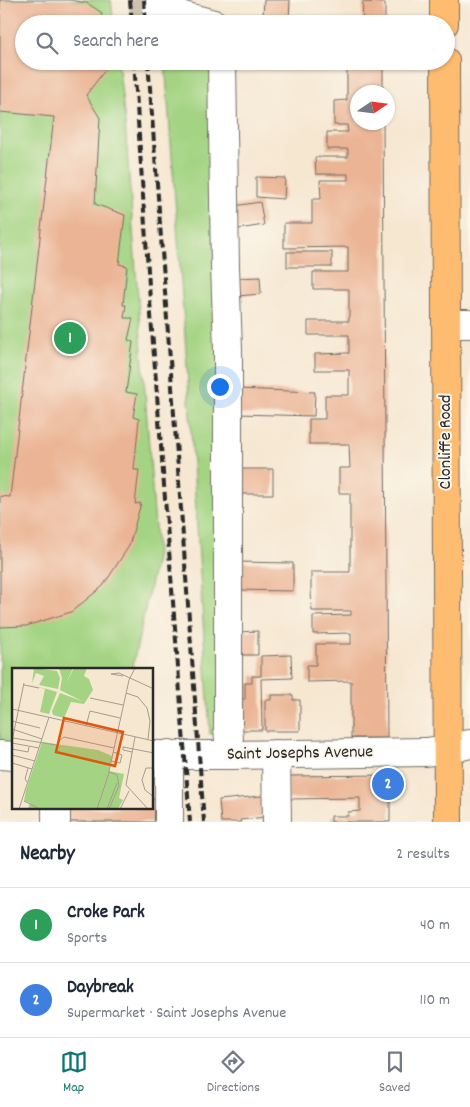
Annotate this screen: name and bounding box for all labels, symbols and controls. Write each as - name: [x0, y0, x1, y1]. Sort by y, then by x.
- search box: [15, 15, 455, 70]
- icon: search: [33, 29, 61, 57]
- text: Search here: [73, 29, 159, 56]
- north arrow: [350, 85, 395, 130]
- pin: 1: [54, 319, 86, 357]
- your location: [207, 374, 233, 400]
- street label: Clonliffe Road: [434, 395, 459, 489]
- inset map: [12, 668, 154, 810]
- street label: Saint Josephs Avenue: [227, 740, 373, 768]
- pin: 2: [372, 765, 404, 803]
- text: Nearby: [20, 840, 75, 870]
- text: 2 results: [396, 843, 450, 866]
- text: Croke Park: [67, 900, 145, 927]
- text: 1: [34, 914, 38, 937]
- text: 40 m: [420, 914, 450, 937]
- text: Sports: [67, 927, 107, 950]
- text: Daybreak: [67, 975, 134, 1002]
- text: 2: [33, 989, 40, 1012]
- text: 110 m: [420, 989, 450, 1012]
- text: Supermarket · Saint Josephs Avenue: [67, 1002, 286, 1025]
- tab: Map: [60, 1048, 88, 1098]
- tab: Directions: [207, 1048, 260, 1098]
- tab: Saved: [379, 1048, 410, 1098]

